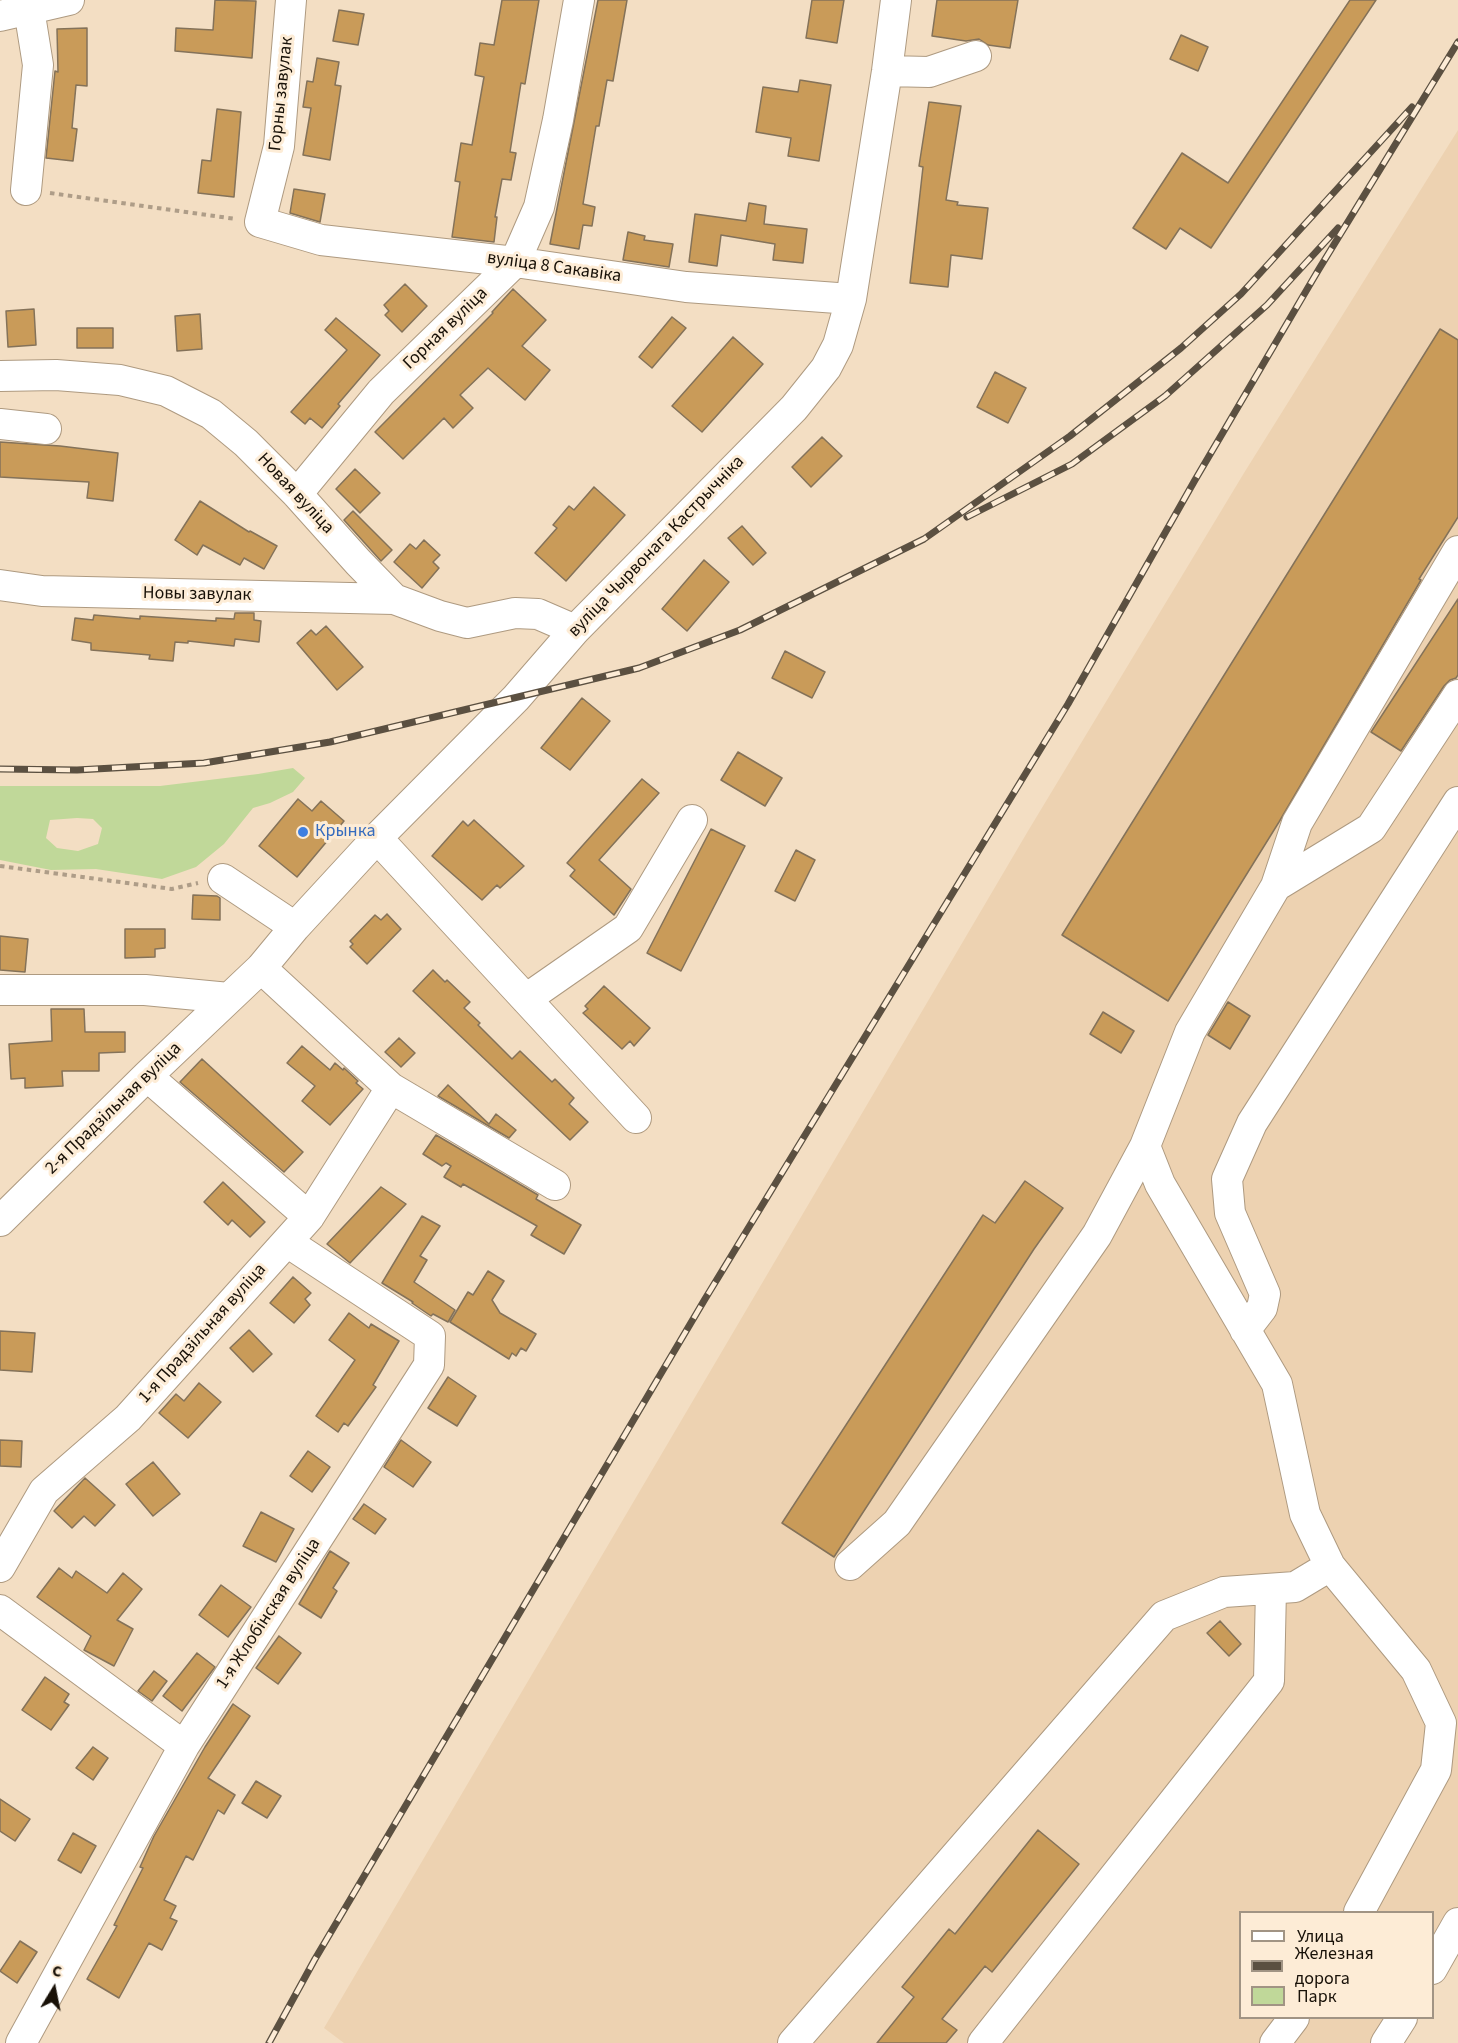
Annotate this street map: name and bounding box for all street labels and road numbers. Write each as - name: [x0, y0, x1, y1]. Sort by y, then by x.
- street label: Горны завулак: [265, 36, 299, 152]
- street label: вуліца 8 Сакавіка: [486, 248, 622, 288]
- street label: Горная вуліца: [399, 283, 493, 375]
- street label: Новая вуліца: [252, 449, 338, 539]
- street label: вуліца Чырвонага Кастрычніка: [564, 452, 750, 642]
- street label: Новы завулак: [143, 583, 251, 607]
- street label: 2-я Прадзільная вуліца: [41, 1038, 187, 1180]
- street label: 1-я Прадзільная вуліца: [134, 1260, 272, 1408]
- street label: 1-я Жлобінская вуліца: [212, 1534, 326, 1694]

